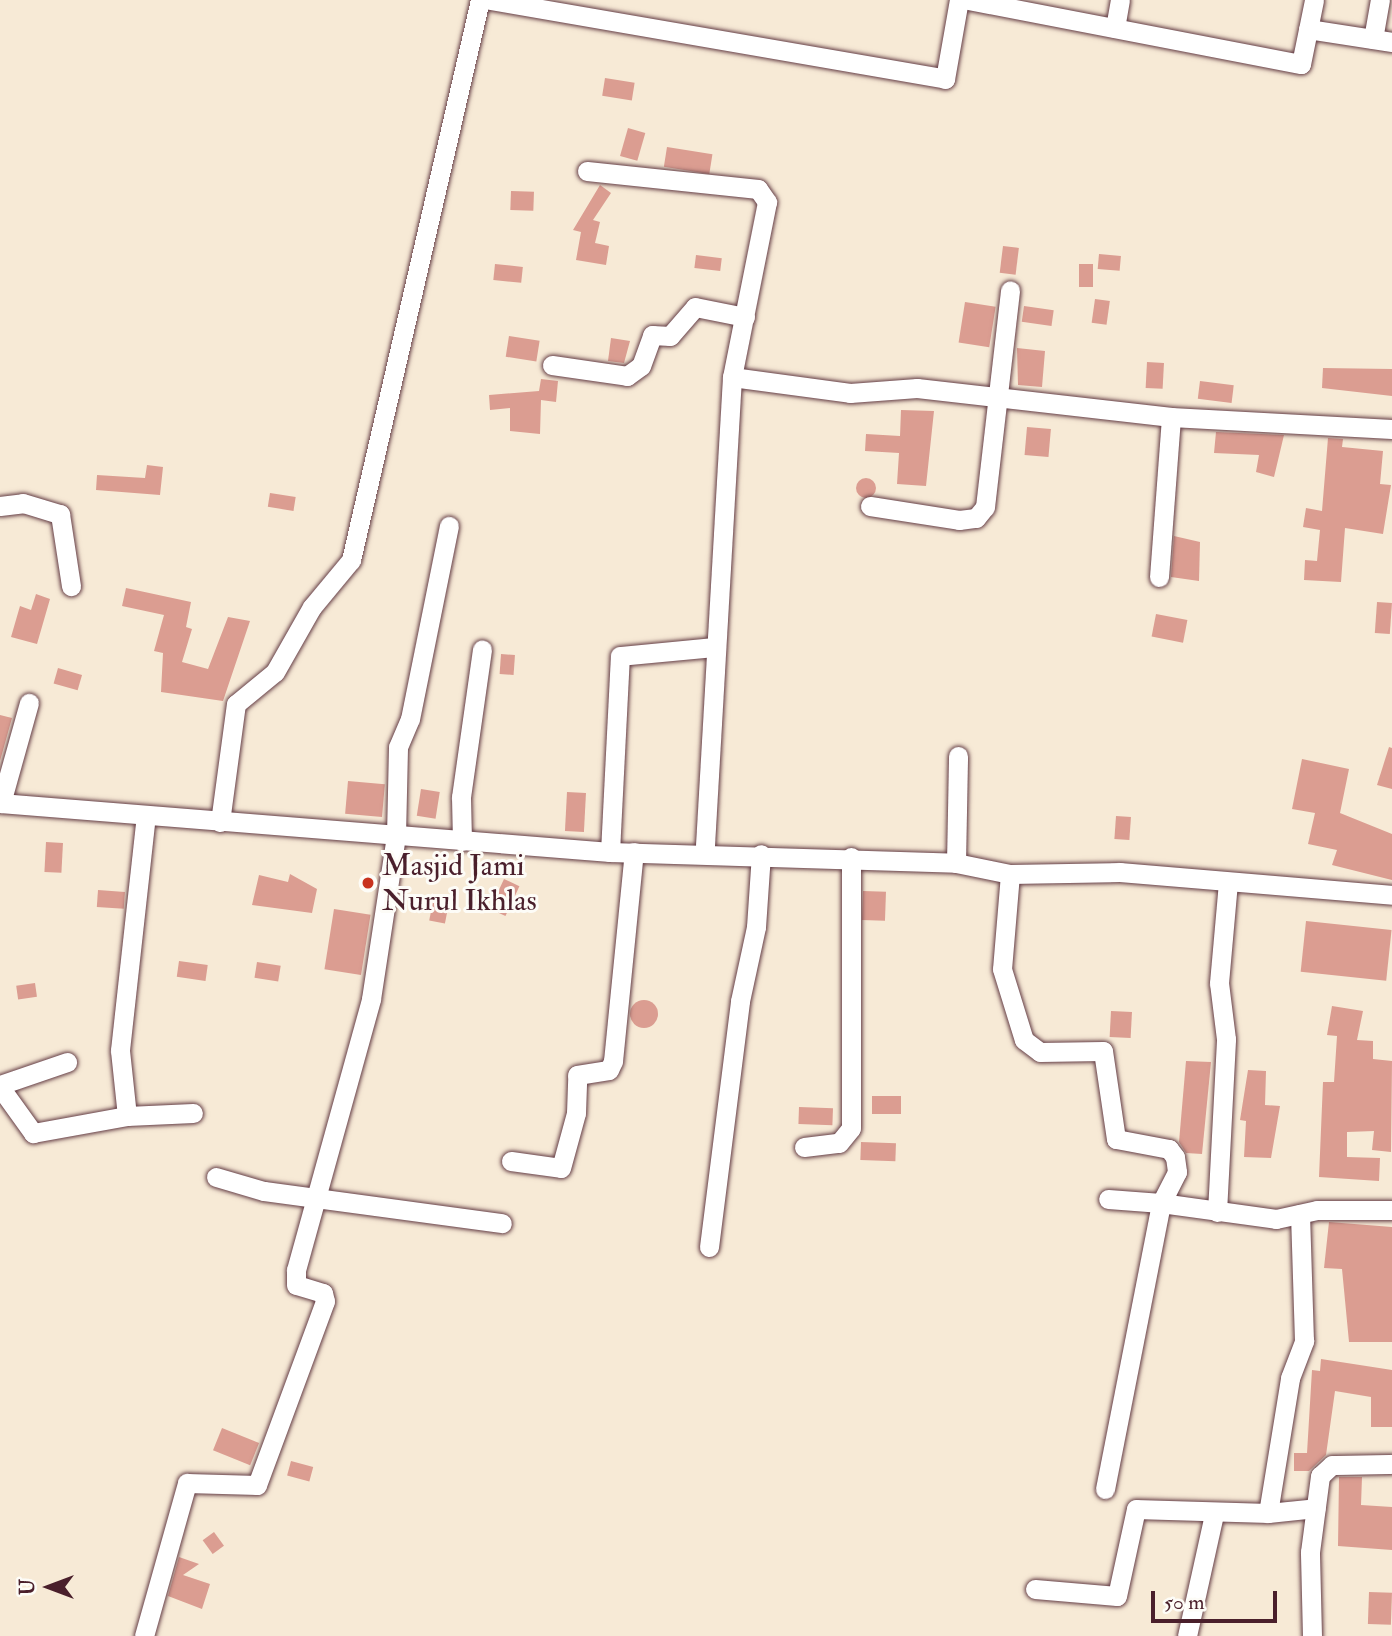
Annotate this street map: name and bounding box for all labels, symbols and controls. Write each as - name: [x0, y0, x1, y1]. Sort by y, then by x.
- place label: Masjid Jami Nurul Ikhlas: [382, 848, 537, 918]
- marker: Masjid Jami Nurul Ikhlas: [360, 875, 376, 891]
- north arrow: [14, 1552, 84, 1622]
- scale bar: [1154, 1576, 1280, 1620]
- text: U: [16, 1579, 40, 1595]
- text: 50 m: [1164, 1589, 1205, 1616]

